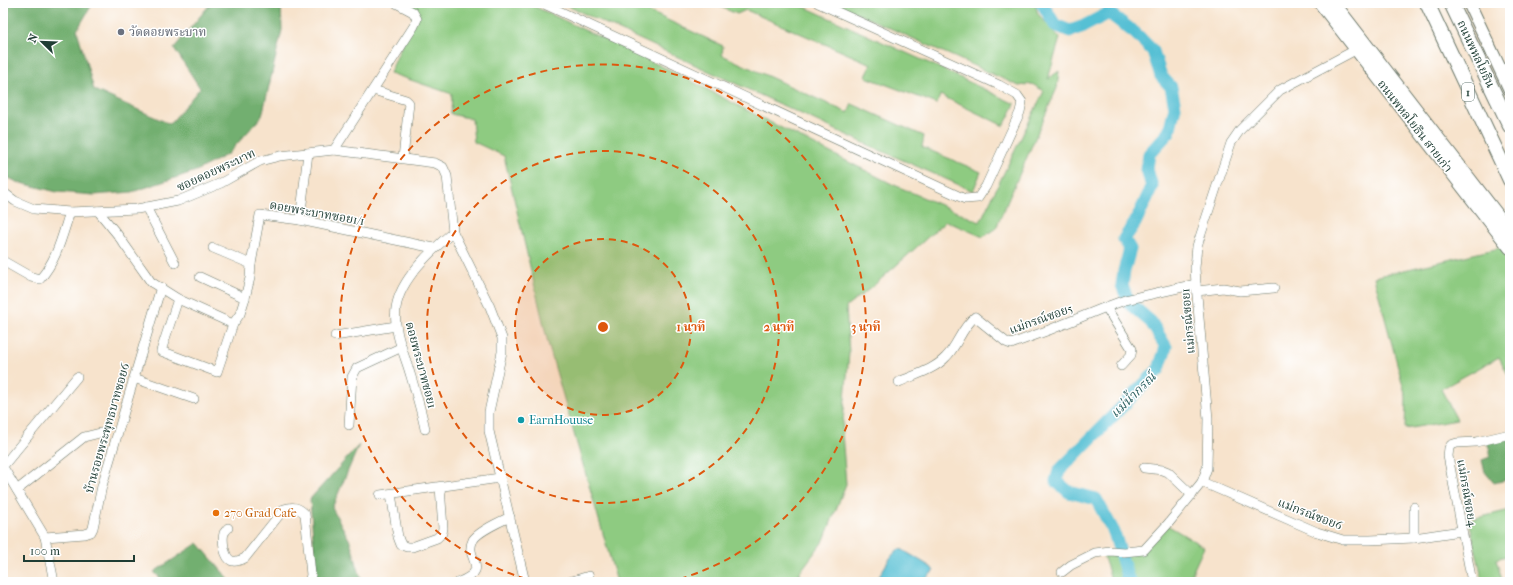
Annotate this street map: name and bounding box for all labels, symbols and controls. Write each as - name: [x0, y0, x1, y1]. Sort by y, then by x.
- street label: ถนนพหลโยธิน: [1454, 17, 1500, 90]
- north arrow: [22, 22, 62, 62]
- place label: วัดดอยพระบาท: [129, 25, 206, 39]
- marker: วัดดอยพระบาท: [116, 27, 126, 37]
- text: N: [26, 31, 41, 45]
- street label: ถนนพหลโยธิน สายเก่า: [1375, 76, 1457, 175]
- road number: 1: [1462, 83, 1474, 101]
- street label: ซอยดอยพระบาท: [175, 146, 257, 194]
- street label: ดอยพระบาทซอย1/1: [268, 198, 366, 228]
- street label: แม่กรณ์ซอย1: [1178, 288, 1198, 354]
- street label: แม่กรณ์ซอย5: [1007, 301, 1075, 337]
- street label: ดอยพระบาทซอย1: [403, 320, 439, 410]
- centre of rings: [596, 320, 610, 334]
- text: 1 นาที: [677, 320, 705, 334]
- text: 2 นาที: [764, 320, 794, 334]
- text: 3 นาที: [851, 320, 881, 335]
- street label: บ้านรอยพระพุทธบาทซอย6: [82, 361, 133, 495]
- water label: แม่น้ำกรณ์: [1106, 366, 1160, 421]
- place label: EarnHouuse: [529, 413, 593, 427]
- marker: EarnHouuse: [516, 415, 526, 425]
- street label: แม่กรณ์ซอย4: [1454, 458, 1480, 529]
- street label: แม่กรณ์ซอย6: [1276, 495, 1345, 533]
- place label: 270 Grad Cafe: [224, 506, 297, 520]
- marker: 270 Grad Cafe: [211, 508, 221, 518]
- scale bar: [24, 537, 134, 563]
- text: 100 m: [30, 544, 60, 558]

